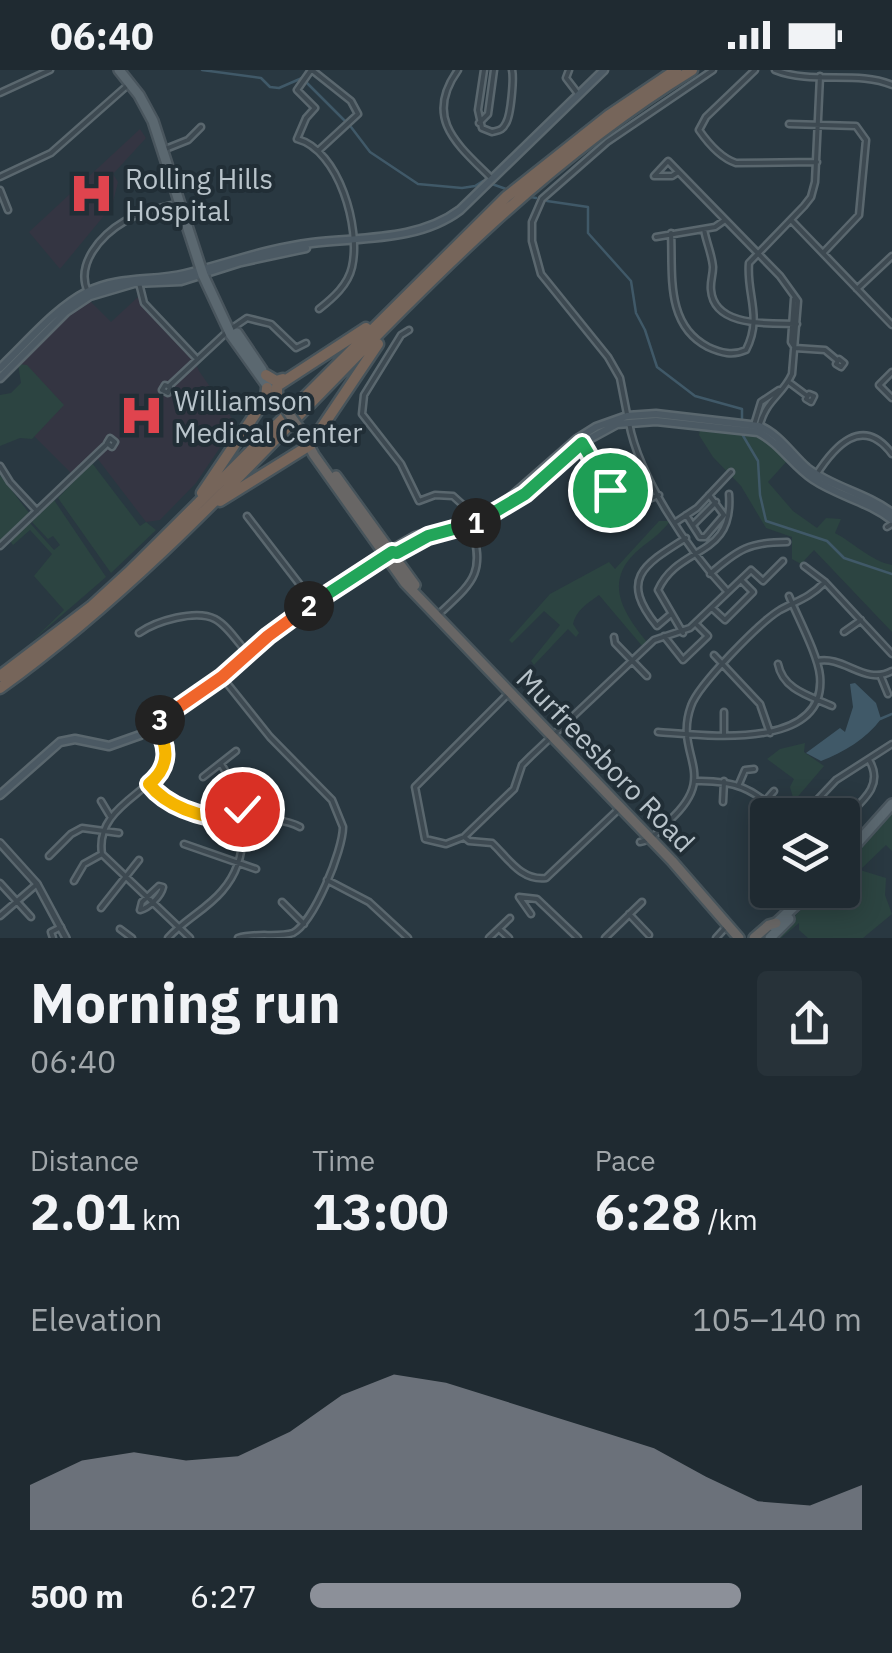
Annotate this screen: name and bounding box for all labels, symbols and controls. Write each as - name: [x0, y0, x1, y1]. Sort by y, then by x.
- text: 06:40: [50, 11, 154, 60]
- place label: Rolling Hills Hospital: [125, 160, 273, 229]
- hospital icon: Rolling Hills Hospital: [68, 170, 116, 218]
- place label: Williamson Medical Center: [174, 382, 363, 451]
- hospital icon: Williamson Medical Center: [117, 392, 165, 440]
- pin: [568, 448, 653, 533]
- icon: arrive: [583, 463, 638, 518]
- pin: 1: [451, 498, 501, 548]
- text: 1: [468, 504, 484, 541]
- pin: 2: [284, 581, 334, 631]
- text: 2: [301, 587, 317, 624]
- street label: Murfreesboro Road: [509, 660, 703, 860]
- pin: 3: [135, 695, 185, 745]
- text: 3: [152, 701, 168, 738]
- pin: [200, 767, 285, 852]
- icon: check: [215, 782, 270, 837]
- map controls: [750, 798, 860, 908]
- button: layers: [750, 798, 860, 908]
- text: Morning run: [30, 967, 341, 1038]
- button: share: [757, 971, 862, 1076]
- text: 06:40: [30, 1040, 116, 1082]
- text: Distance: [30, 1142, 139, 1179]
- text: Time: [312, 1142, 375, 1179]
- text: Pace: [595, 1142, 656, 1179]
- text: 2.01: [30, 1179, 136, 1244]
- text: 13:00: [312, 1179, 449, 1244]
- text: 6:28: [595, 1179, 701, 1244]
- text: km: [136, 1201, 181, 1238]
- text: /km: [701, 1201, 758, 1238]
- text: Elevation: [30, 1298, 163, 1340]
- text: 105–140 m: [692, 1298, 862, 1340]
- text: 500 m: [30, 1575, 124, 1617]
- text: 6:27: [190, 1575, 257, 1617]

